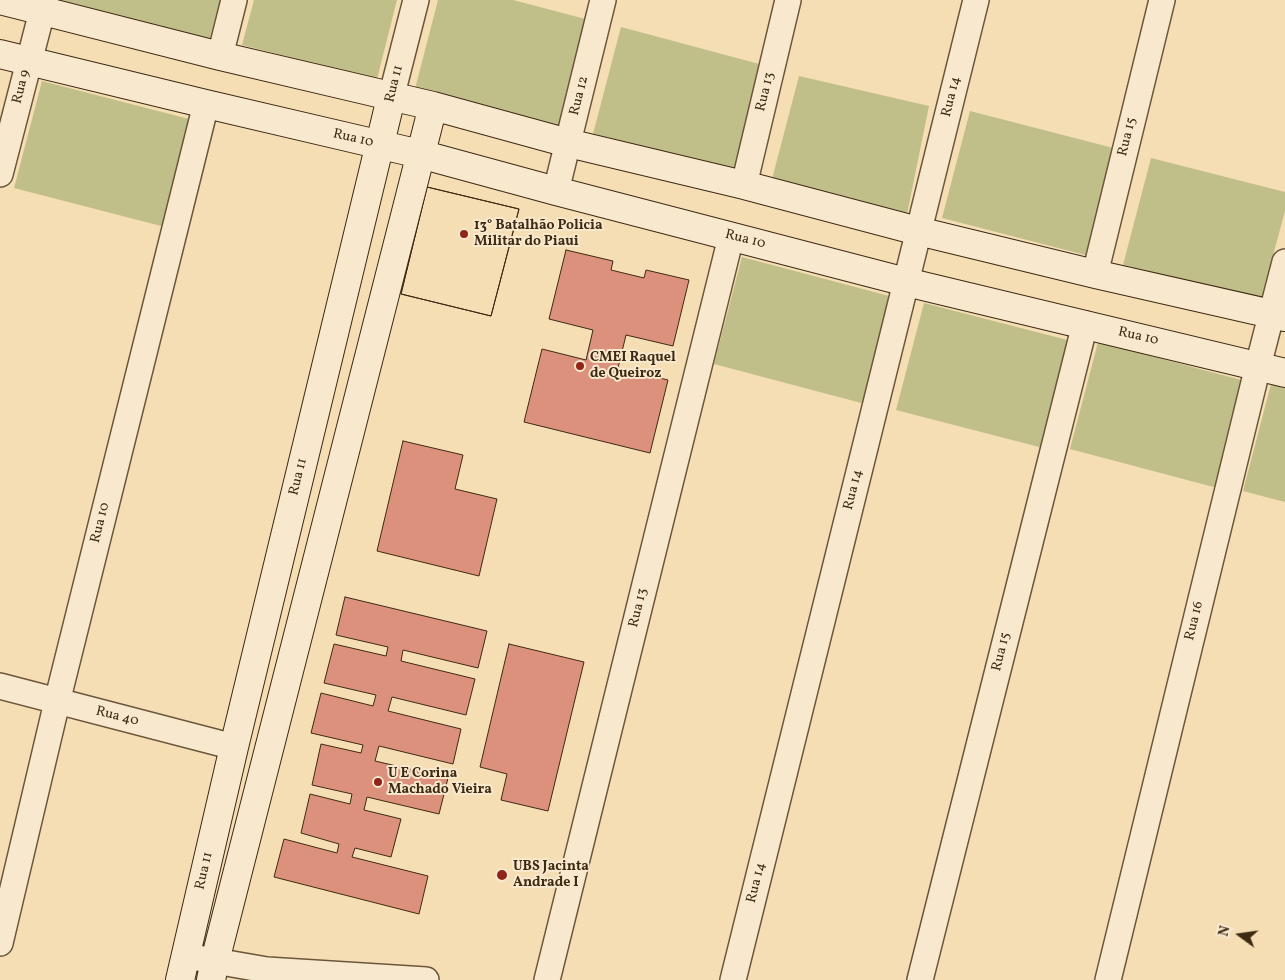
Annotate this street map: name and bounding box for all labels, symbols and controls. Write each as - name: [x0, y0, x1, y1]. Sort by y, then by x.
- street label: Rua 11: [382, 63, 408, 105]
- street label: Rua 9: [10, 68, 34, 106]
- street label: Rua 13: [753, 71, 779, 113]
- street label: Rua 12: [567, 74, 593, 118]
- street label: Rua 14: [939, 75, 965, 119]
- street label: Rua 15: [1115, 116, 1141, 158]
- street label: Rua 10: [331, 126, 375, 152]
- place label: 13° Batalhão Policia Militar do Piaui: [474, 218, 603, 250]
- street label: Rua 10: [723, 227, 767, 253]
- marker: 13° Batalhão Policia Militar do Piaui: [458, 228, 470, 240]
- street label: Rua 10: [1116, 324, 1160, 350]
- place label: CMEI Raquel de Queiroz: [590, 350, 676, 382]
- marker: CMEI Raquel de Queiroz: [574, 360, 586, 372]
- street label: Rua 11: [286, 456, 312, 498]
- street label: Rua 14: [841, 468, 867, 512]
- street label: Rua 10: [88, 501, 114, 545]
- street label: Rua 13: [626, 587, 652, 629]
- street label: Rua 16: [1182, 600, 1208, 642]
- street label: Rua 15: [989, 631, 1015, 673]
- street label: Rua 40: [94, 704, 140, 730]
- place label: U E Corina Machado Vieira: [388, 766, 492, 799]
- marker: U E Corina Machado Vieira: [372, 776, 384, 788]
- street label: Rua 11: [193, 851, 217, 891]
- place label: UBS Jacinta Andrade I: [513, 859, 589, 892]
- street label: Rua 14: [744, 861, 770, 905]
- marker: UBS Jacinta Andrade I: [495, 868, 509, 882]
- north arrow: [1215, 910, 1265, 960]
- text: N: [1215, 924, 1235, 938]

